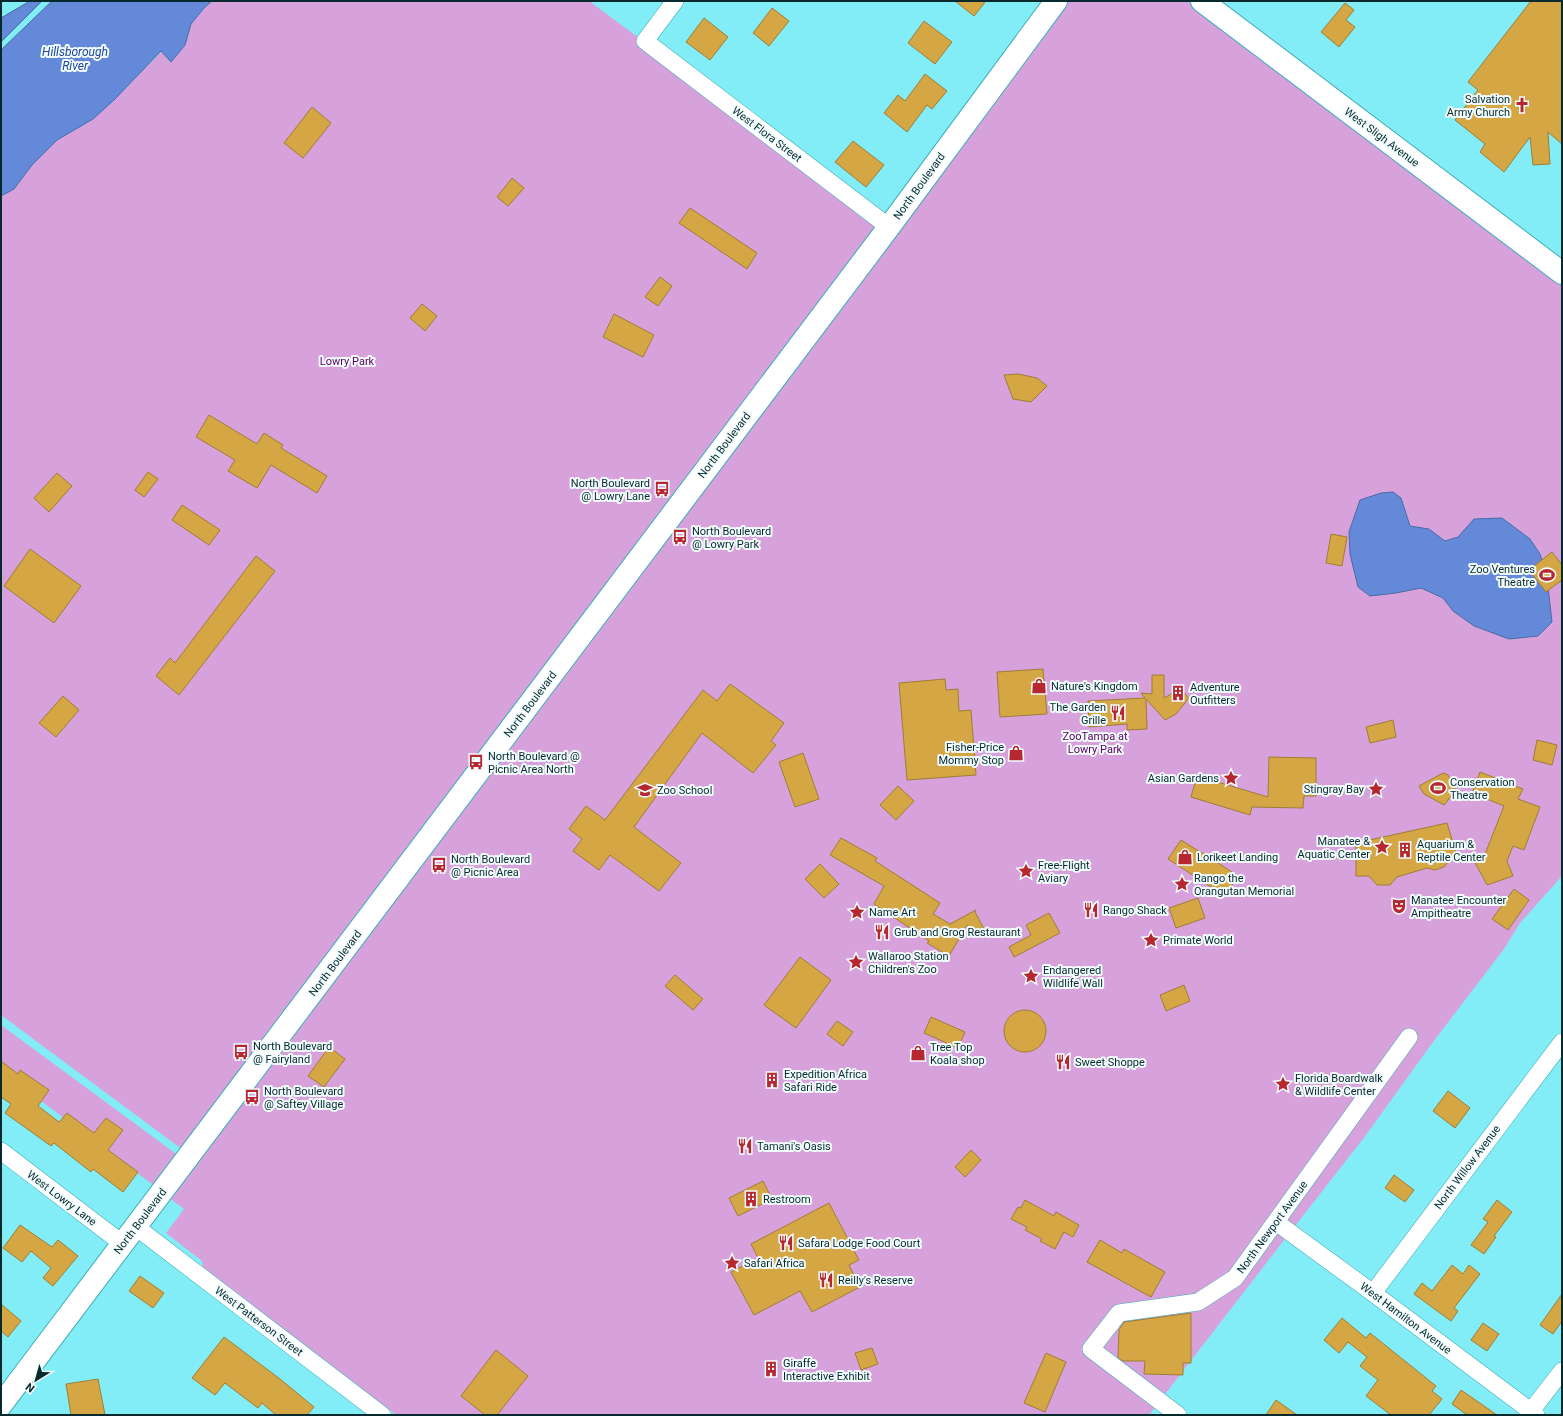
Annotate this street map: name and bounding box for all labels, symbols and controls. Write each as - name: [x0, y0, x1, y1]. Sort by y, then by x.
- water label: Hillsborough River: [42, 45, 108, 73]
- place label: Salvation Army Church: [1447, 93, 1510, 119]
- church icon: Salvation Army Church: [1513, 96, 1531, 114]
- street label: West Flora Street: [729, 104, 804, 165]
- street label: West Sligh Avenue: [1342, 105, 1422, 170]
- street label: North Boulevard: [891, 150, 948, 222]
- park label: Lowry Park: [320, 355, 375, 368]
- street label: North Boulevard: [695, 410, 753, 481]
- place label: North Boulevard @ Lowry Lane: [571, 477, 650, 503]
- bus stop icon: North Boulevard @ Lowry Lane: [653, 480, 671, 498]
- place label: North Boulevard @ Lowry Park: [692, 525, 771, 551]
- bus stop icon: North Boulevard @ Lowry Park: [671, 528, 689, 546]
- place label: Zoo Ventures Theatre: [1470, 563, 1535, 589]
- sports icon: Zoo Ventures Theatre: [1538, 566, 1556, 584]
- street label: North Boulevard: [501, 669, 559, 740]
- shop icon: Nature's Kingdom: [1030, 677, 1048, 695]
- place label: Nature's Kingdom: [1051, 680, 1138, 693]
- place label: Adventure Outfitters: [1190, 681, 1240, 707]
- building icon: Adventure Outfitters: [1169, 684, 1187, 702]
- place label: The Garden Grille: [1050, 701, 1106, 727]
- restaurant icon: The Garden Grille: [1109, 704, 1127, 722]
- park label: ZooTampa at Lowry Park: [1062, 730, 1128, 756]
- place label: Fisher-Price Mommy Stop: [938, 741, 1004, 767]
- shop icon: Fisher-Price Mommy Stop: [1007, 744, 1025, 762]
- place label: North Boulevard @ Picnic Area North: [488, 750, 580, 776]
- bus stop icon: North Boulevard @ Picnic Area North: [467, 753, 485, 771]
- place icon: Asian Gardens: [1222, 769, 1240, 787]
- place label: Asian Gardens: [1148, 772, 1219, 785]
- place label: Conservation Theatre: [1450, 776, 1515, 802]
- sports icon: Conservation Theatre: [1429, 779, 1447, 797]
- place icon: Stingray Bay: [1367, 780, 1385, 798]
- school or university icon: Zoo School: [636, 781, 654, 799]
- place label: Stingray Bay: [1304, 783, 1365, 796]
- place label: Zoo School: [657, 784, 712, 797]
- place label: Manatee & Aquatic Center: [1298, 835, 1370, 861]
- place icon: Manatee & Aquatic Center: [1373, 838, 1391, 856]
- place label: Aquarium & Reptile Center: [1417, 838, 1486, 864]
- building icon: Aquarium & Reptile Center: [1396, 841, 1414, 859]
- shop icon: Lorikeet Landing: [1176, 848, 1194, 866]
- place label: Lorikeet Landing: [1197, 851, 1278, 864]
- place label: North Boulevard @ Picnic Area: [451, 853, 530, 879]
- bus stop icon: North Boulevard @ Picnic Area: [430, 856, 448, 874]
- place label: Free-Flight Aviary: [1038, 859, 1090, 885]
- place icon: Free-Flight Aviary: [1017, 862, 1035, 880]
- place label: Rango the Orangutan Memorial: [1194, 872, 1294, 898]
- place icon: Rango the Orangutan Memorial: [1173, 875, 1191, 893]
- place label: Manatee Encounter Ampitheatre: [1411, 894, 1507, 920]
- theatre icon: Manatee Encounter Ampitheatre: [1390, 897, 1408, 915]
- restaurant icon: Rango Shack: [1082, 901, 1100, 919]
- place icon: Name Art: [848, 903, 866, 921]
- place label: Rango Shack: [1103, 904, 1167, 917]
- place label: Name Art: [869, 906, 916, 919]
- restaurant icon: Grub and Grog Restaurant: [873, 923, 891, 941]
- place label: Grub and Grog Restaurant: [894, 926, 1021, 939]
- street label: North Boulevard: [306, 928, 364, 999]
- place icon: Primate World: [1142, 931, 1160, 949]
- place label: Primate World: [1163, 934, 1233, 947]
- place label: Wallaroo Station Children's Zoo: [868, 950, 949, 976]
- place icon: Wallaroo Station Children's Zoo: [847, 953, 865, 971]
- place label: Endangered Wildlife Wall: [1043, 964, 1103, 990]
- place icon: Endangered Wildlife Wall: [1022, 967, 1040, 985]
- place label: North Boulevard @ Fairyland: [253, 1040, 332, 1066]
- place label: Tree Top Koala shop: [930, 1041, 985, 1067]
- bus stop icon: North Boulevard @ Fairyland: [232, 1043, 250, 1061]
- shop icon: Tree Top Koala shop: [909, 1044, 927, 1062]
- restaurant icon: Sweet Shoppe: [1054, 1053, 1072, 1071]
- place label: Sweet Shoppe: [1075, 1056, 1145, 1069]
- place label: Expedition Africa Safari Ride: [784, 1068, 867, 1094]
- building icon: Expedition Africa Safari Ride: [763, 1071, 781, 1089]
- place label: Florida Boardwalk & Wildlife Center: [1295, 1072, 1383, 1098]
- place icon: Florida Boardwalk & Wildlife Center: [1274, 1075, 1292, 1093]
- place label: North Boulevard @ Saftey Village: [264, 1085, 343, 1111]
- bus stop icon: North Boulevard @ Saftey Village: [243, 1088, 261, 1106]
- street label: North Willow Avenue: [1432, 1123, 1503, 1212]
- restaurant icon: Tamani's Oasis: [736, 1137, 754, 1155]
- place label: Tamani's Oasis: [757, 1140, 831, 1153]
- street label: West Lowry Lane: [24, 1168, 99, 1229]
- street label: North Newport Avenue: [1234, 1178, 1310, 1276]
- street label: North Boulevard: [111, 1186, 169, 1257]
- building icon: Restroom: [742, 1190, 760, 1208]
- place label: Restroom: [763, 1193, 811, 1206]
- restaurant icon: Safara Lodge Food Court: [777, 1234, 795, 1252]
- place label: Safara Lodge Food Court: [798, 1237, 921, 1250]
- place icon: Safari Africa: [723, 1254, 741, 1272]
- place label: Safari Africa: [744, 1257, 805, 1270]
- restaurant icon: Reilly's Reserve: [817, 1271, 835, 1289]
- place label: Reilly's Reserve: [838, 1274, 913, 1287]
- street label: West Hamilton Avenue: [1358, 1280, 1454, 1357]
- street label: West Patterson Street: [212, 1284, 306, 1359]
- place label: Giraffe Interactive Exhibit: [783, 1357, 870, 1383]
- north arrow: [16, 1360, 56, 1400]
- building icon: Giraffe Interactive Exhibit: [762, 1360, 780, 1378]
- text: N: [23, 1380, 37, 1395]

